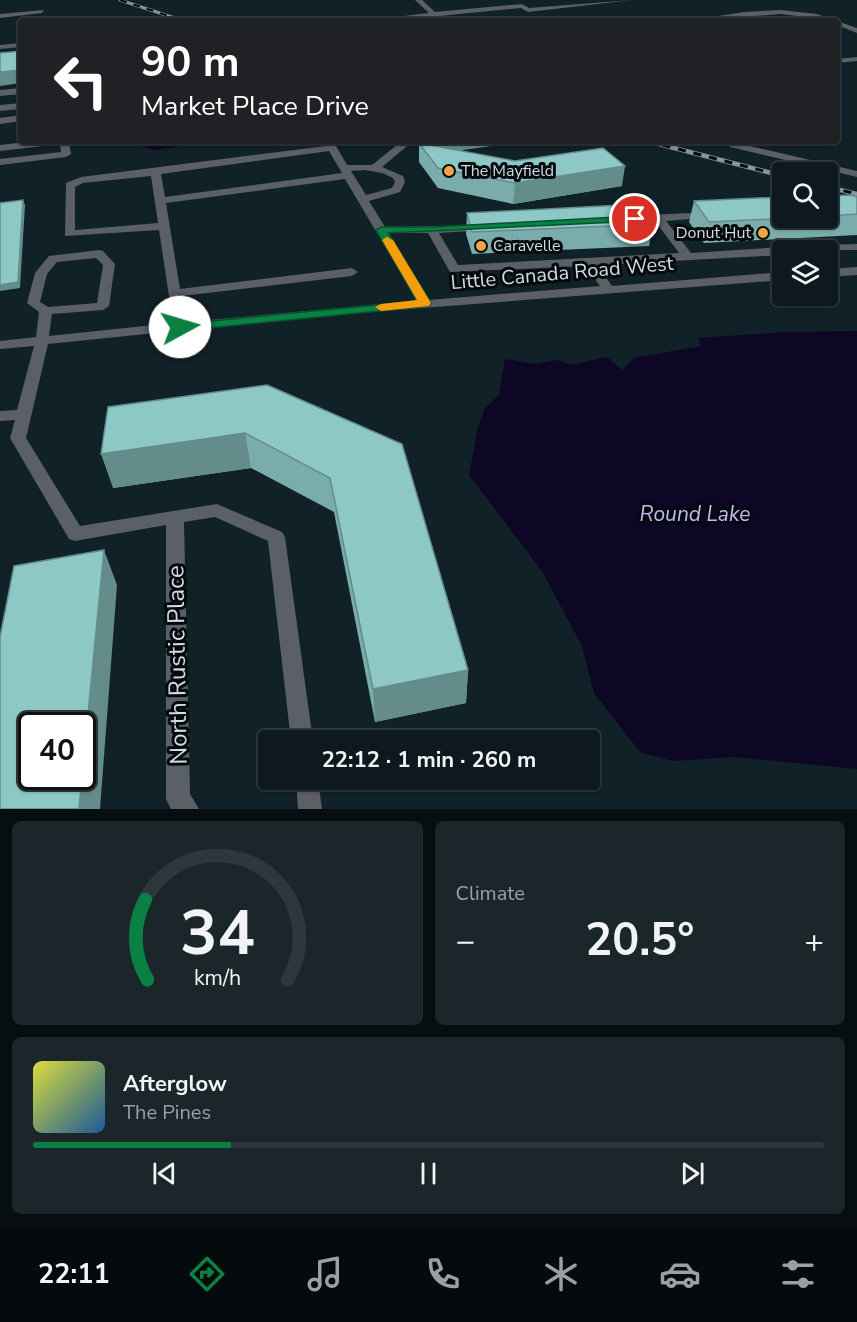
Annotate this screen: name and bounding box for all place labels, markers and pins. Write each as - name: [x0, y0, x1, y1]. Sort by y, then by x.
- place label: The Mayfield: [461, 160, 554, 182]
- marker: The Mayfield: [442, 164, 456, 178]
- pin: [609, 193, 660, 244]
- place label: Donut Hut: [676, 222, 751, 244]
- marker: Donut Hut: [756, 226, 770, 240]
- place label: Caravelle: [493, 235, 561, 257]
- marker: Caravelle: [474, 239, 488, 253]

